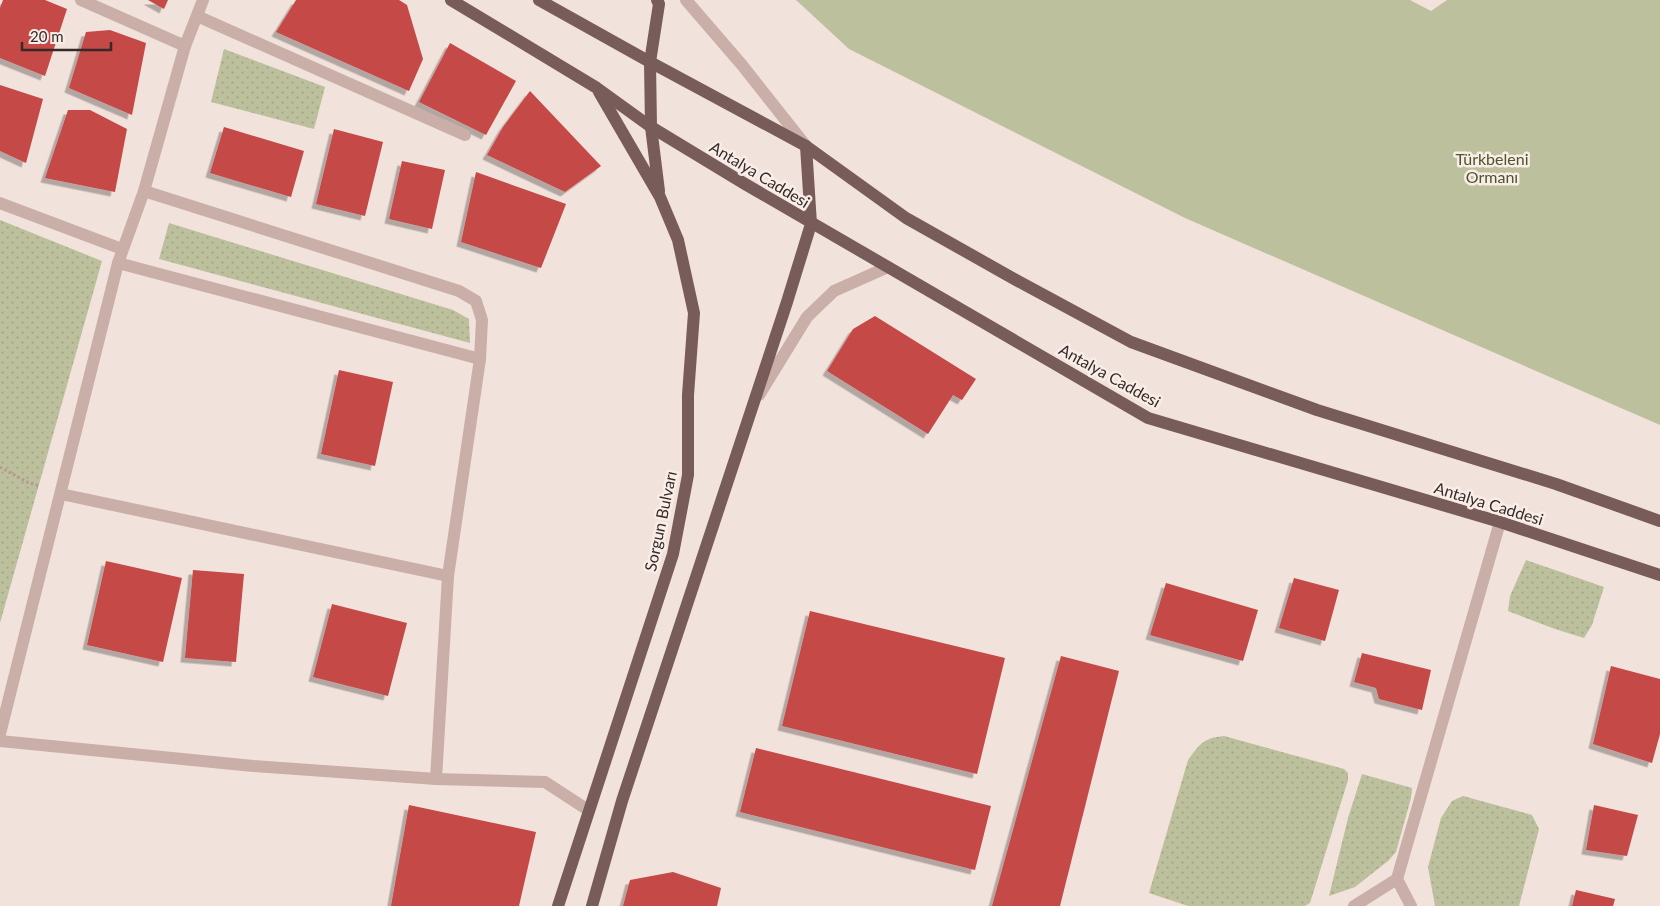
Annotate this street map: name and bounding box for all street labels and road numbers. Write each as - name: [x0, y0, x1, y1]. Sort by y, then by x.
- street label: Antalya Caddesi: [707, 137, 813, 211]
- street label: Antalya Caddesi: [1056, 339, 1164, 411]
- street label: Sorgun Bulvarı: [640, 469, 680, 573]
- street label: Antalya Caddesi: [1432, 477, 1546, 529]

